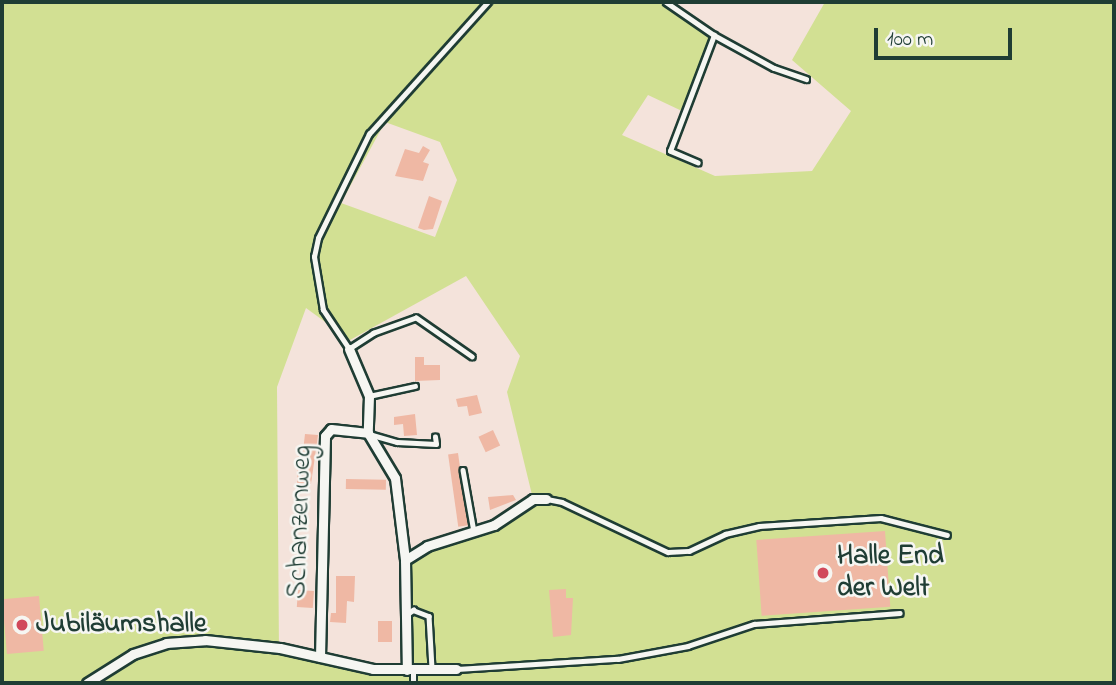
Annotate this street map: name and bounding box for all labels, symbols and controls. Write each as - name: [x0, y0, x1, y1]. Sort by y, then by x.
- scale bar: [878, 14, 1016, 58]
- text: 100 m: [887, 25, 933, 55]
- street label: Schanzenweg: [282, 444, 320, 600]
- place label: Halle End der Welt: [837, 540, 944, 606]
- marker: Halle End der Welt: [815, 565, 831, 581]
- place label: Jubiläumshalle: [36, 608, 207, 642]
- marker: Jubiläumshalle: [14, 617, 30, 633]

